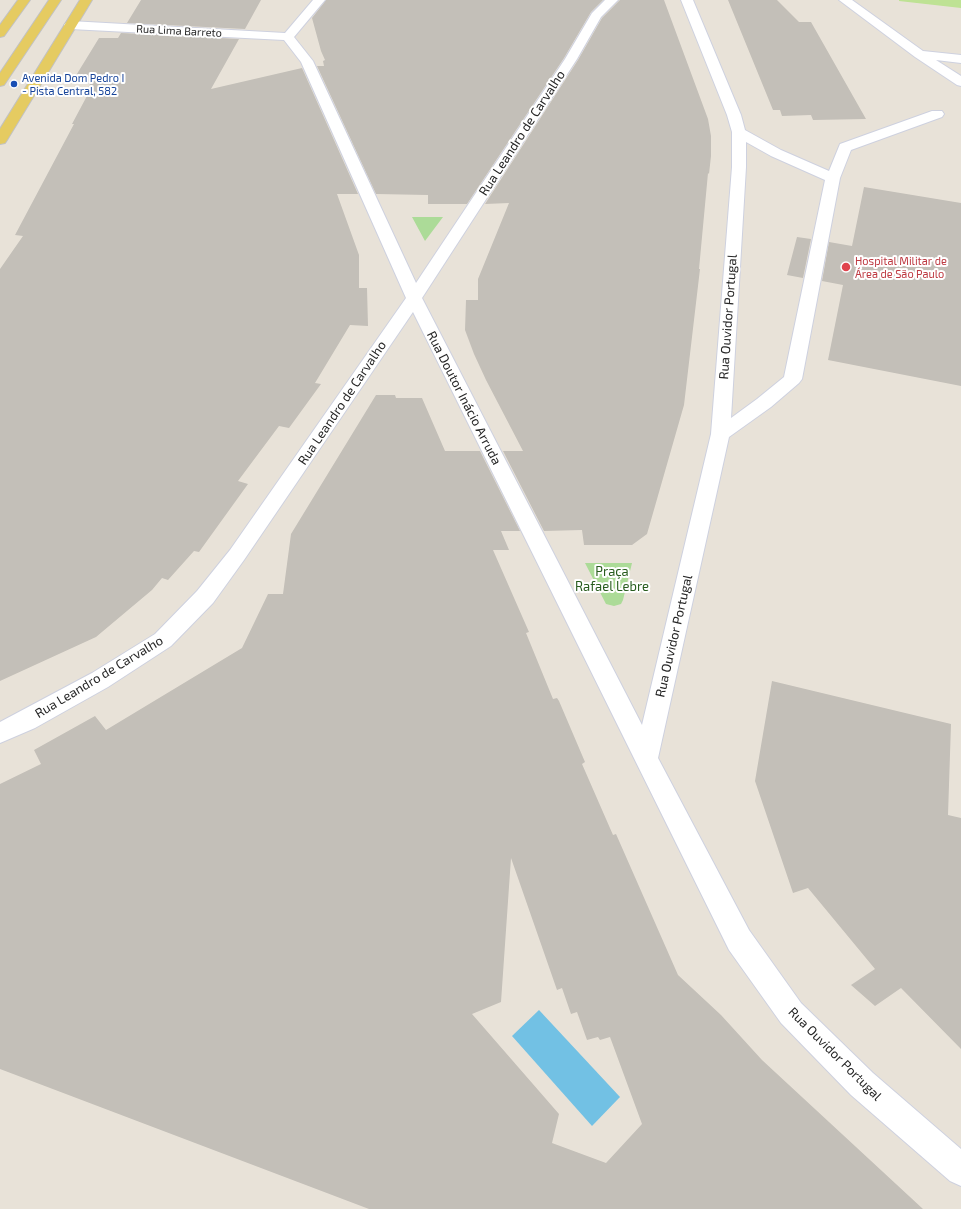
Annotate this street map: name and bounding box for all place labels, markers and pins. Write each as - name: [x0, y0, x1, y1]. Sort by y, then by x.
- place label: Avenida Dom Pedro I - Pista Central, 582: [22, 71, 124, 97]
- marker: Avenida Dom Pedro I - Pista Central, 582: [9, 79, 19, 89]
- place label: Hospital Militar de Área de São Paulo: [855, 254, 947, 280]
- marker: Hospital Militar de Área de São Paulo: [840, 261, 852, 273]

